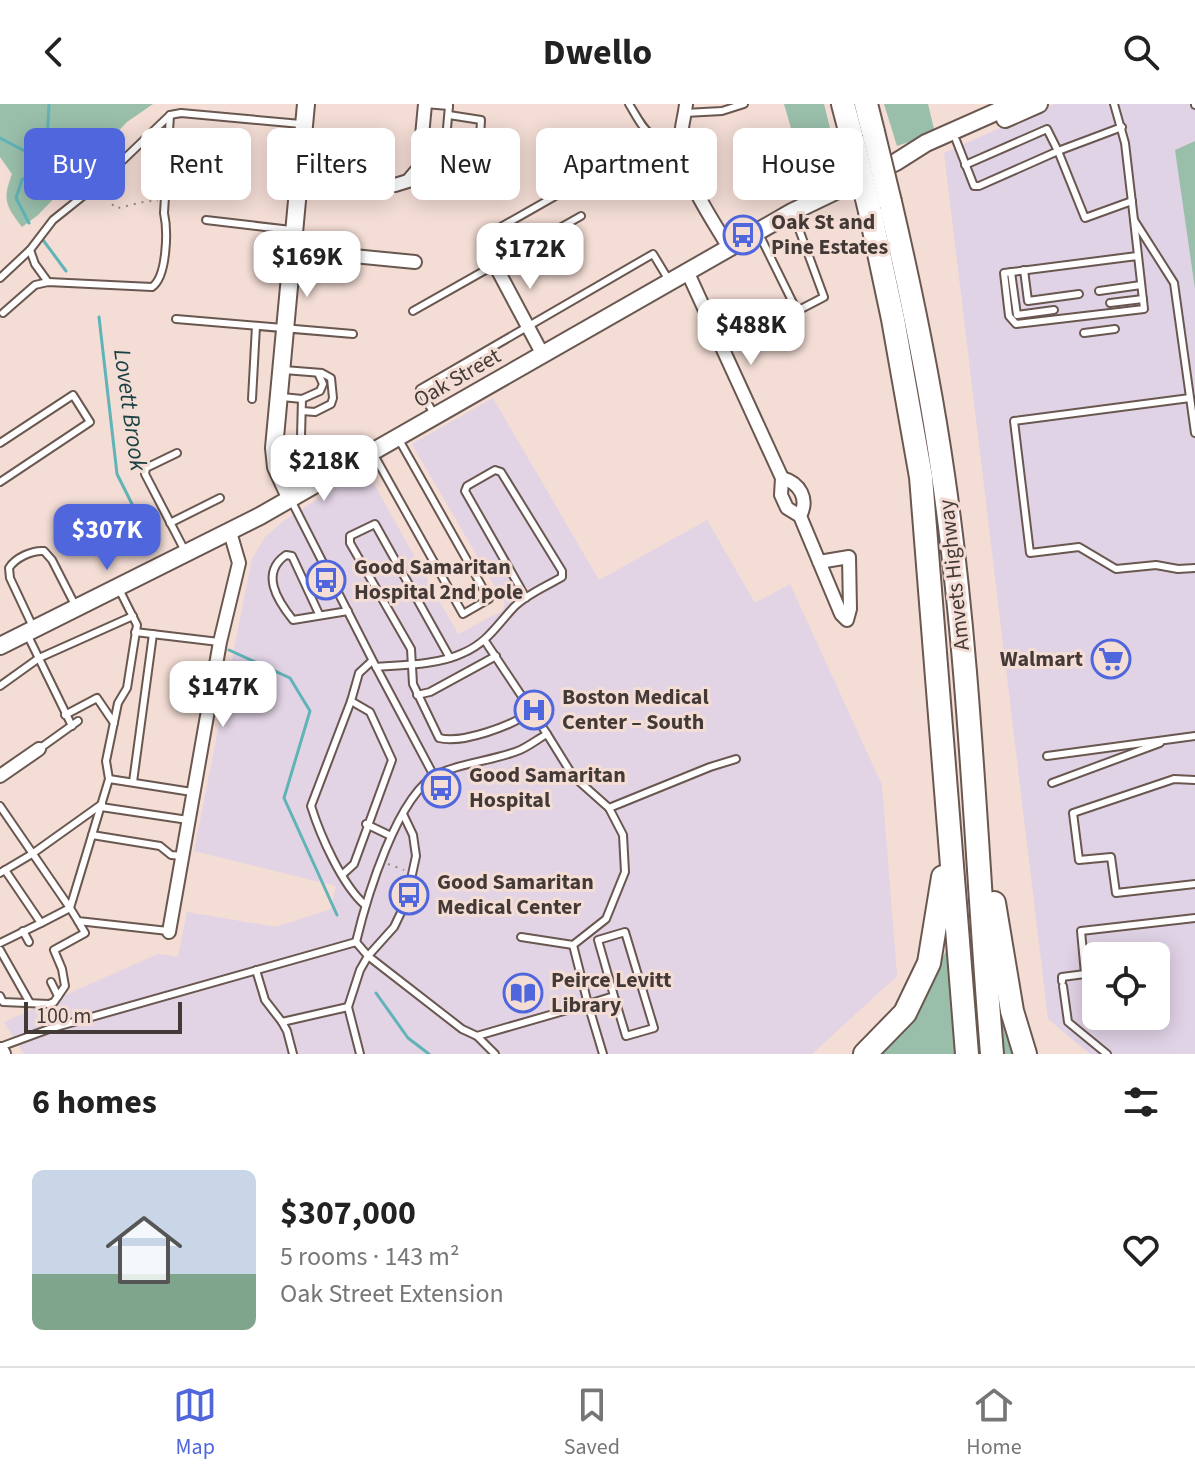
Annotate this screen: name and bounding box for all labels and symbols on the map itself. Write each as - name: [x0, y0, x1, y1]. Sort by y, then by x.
- place label: Oak St and Pine Estates: [771, 206, 889, 263]
- bus stop icon: Oak St and Pine Estates: [722, 214, 764, 256]
- pin: $172K: [474, 223, 586, 291]
- pin: $169K: [251, 231, 363, 299]
- pin: $488K: [695, 299, 807, 367]
- street label: Oak Street: [407, 340, 507, 416]
- water label: Lovett Brook: [104, 347, 156, 474]
- pin: $218K: [268, 435, 380, 503]
- street label: Amvets Highway: [930, 497, 978, 652]
- pin: $307K: [51, 504, 163, 572]
- place label: Good Samaritan Hospital 2nd pole: [354, 551, 523, 608]
- bus stop icon: Good Samaritan Hospital 2nd pole: [305, 559, 347, 601]
- supermarket icon: Walmart: [1090, 638, 1132, 680]
- place label: Walmart: [1000, 643, 1084, 675]
- pin: $147K: [167, 661, 279, 729]
- place label: Boston Medical Center – South: [562, 681, 709, 738]
- hospital icon: Boston Medical Center – South: [513, 689, 555, 731]
- place label: Good Samaritan Hospital: [469, 759, 626, 816]
- bus stop icon: Good Samaritan Hospital: [420, 767, 462, 809]
- place label: Good Samaritan Medical Center: [437, 866, 594, 923]
- bus stop icon: Good Samaritan Medical Center: [388, 874, 430, 916]
- place label: Peirce Levitt Library: [551, 964, 672, 1021]
- library icon: Peirce Levitt Library: [502, 972, 544, 1014]
- scale bar: [24, 998, 182, 1034]

